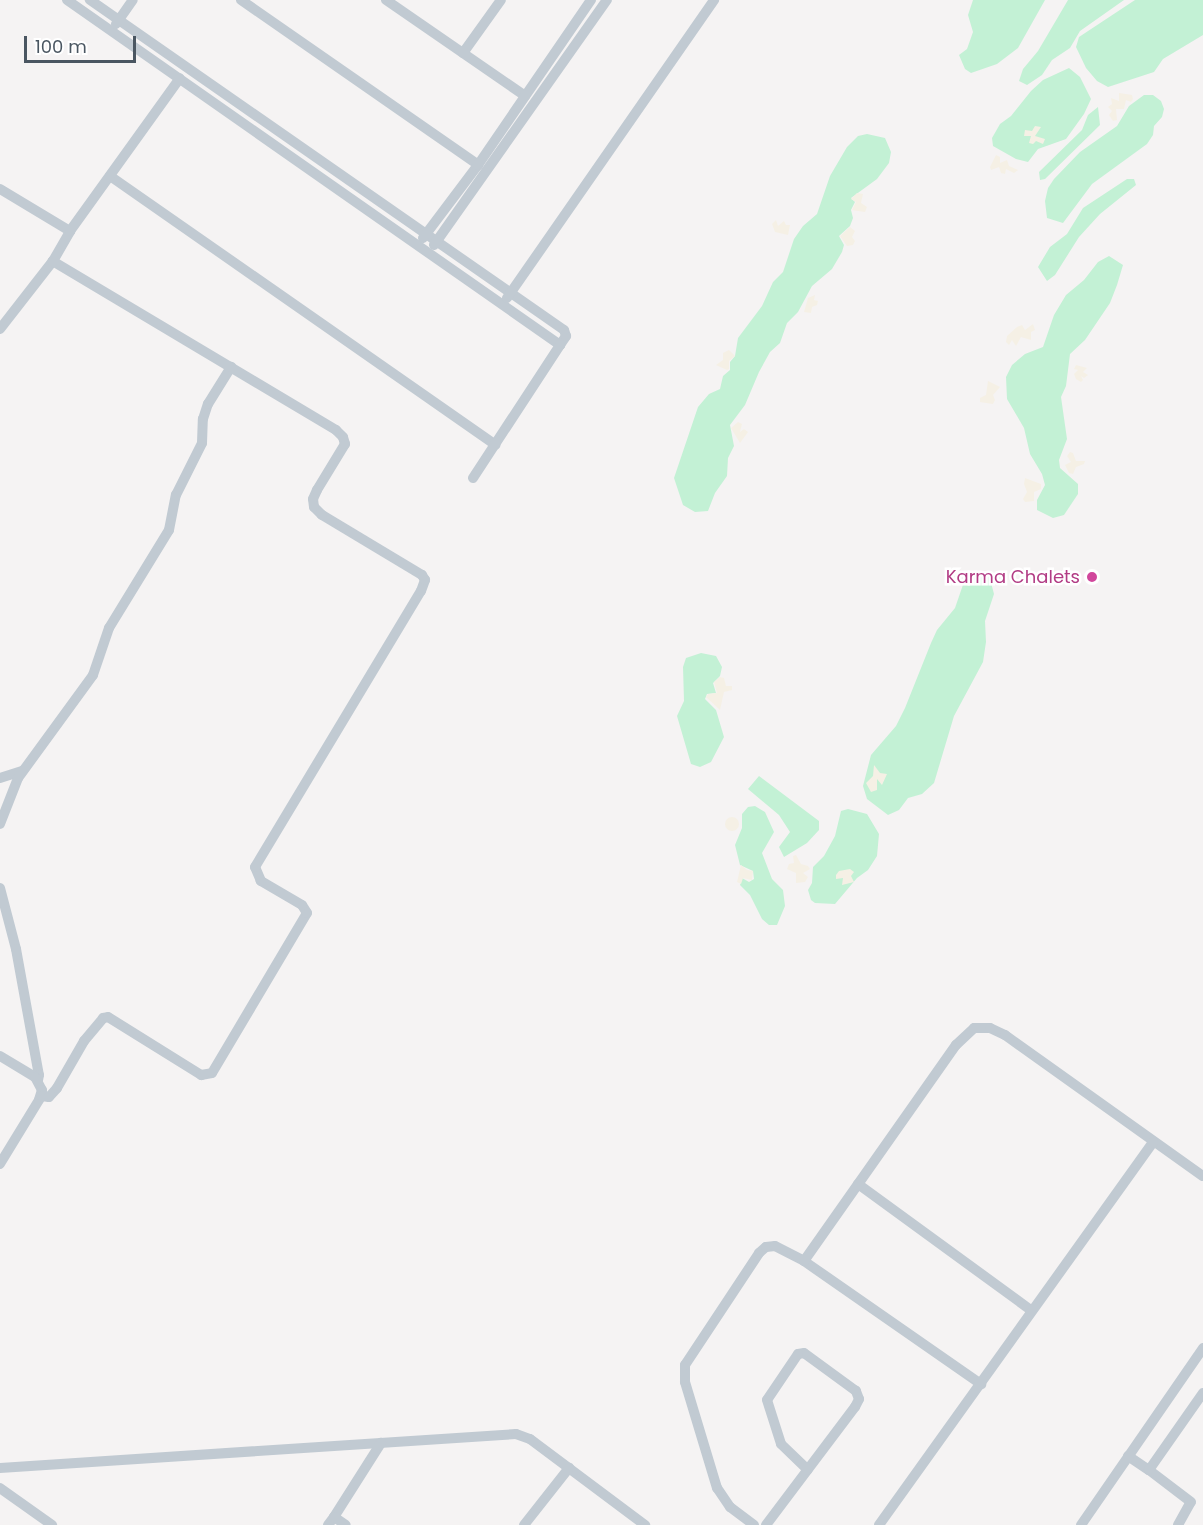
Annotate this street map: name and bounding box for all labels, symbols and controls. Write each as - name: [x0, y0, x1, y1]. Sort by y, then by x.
- scale bar: [27, 24, 140, 62]
- text: 100 m: [35, 34, 87, 59]
- place label: Karma Chalets: [946, 566, 1080, 588]
- marker: Karma Chalets: [1085, 570, 1099, 584]

